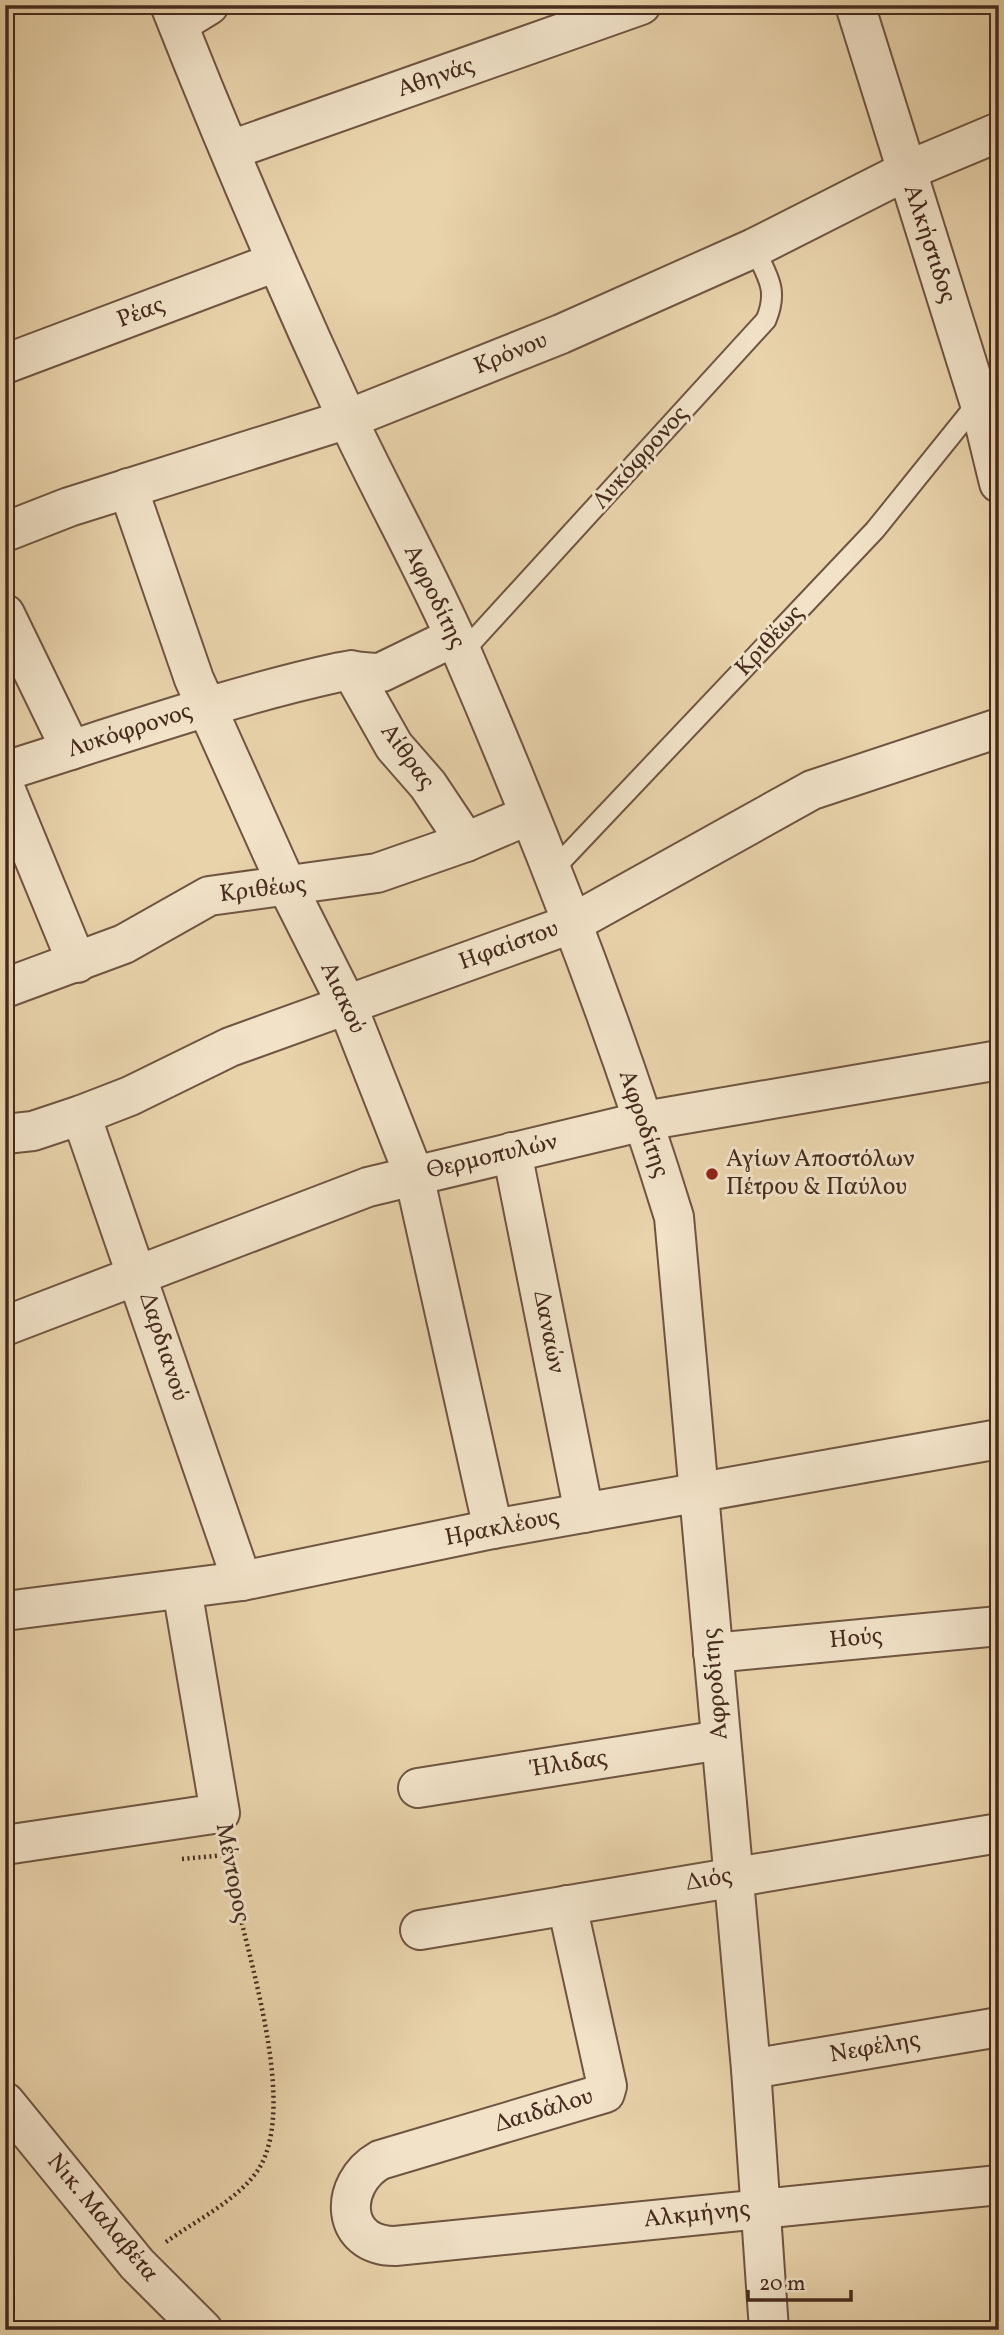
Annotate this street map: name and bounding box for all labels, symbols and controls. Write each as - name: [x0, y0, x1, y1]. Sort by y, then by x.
- street label: Αθηνάς: [393, 49, 479, 107]
- street label: Αλκήστιδος: [894, 180, 964, 308]
- street label: Ρέας: [112, 288, 170, 338]
- street label: Κρόνου: [469, 324, 553, 384]
- street label: Λυκόφρoνος: [585, 399, 697, 517]
- street label: Αφροδίτης: [394, 539, 474, 655]
- street label: Κριθέως: [728, 598, 812, 684]
- street label: Λυκόφρoνος: [63, 695, 197, 767]
- street label: Αίθρας: [371, 717, 443, 797]
- street label: Κριθέως: [218, 868, 308, 912]
- street label: Ηφαίστου: [454, 912, 564, 980]
- street label: Αιακού: [311, 957, 373, 1039]
- street label: Αφροδίτης: [609, 1066, 677, 1182]
- street label: Θερμοπυλών: [423, 1125, 561, 1189]
- place label: Αγίων Αποστόλων Πέτρου & Παύλου: [726, 1143, 915, 1205]
- marker: Αγίων Αποστόλων Πέτρου & Παύλου: [704, 1166, 720, 1182]
- street label: Δαρδιανού: [130, 1288, 196, 1406]
- street label: Δαναών: [523, 1288, 573, 1377]
- street label: Ηρακλέους: [442, 1500, 562, 1556]
- street label: Ηούς: [828, 1620, 884, 1658]
- street label: Αφροδίτης: [694, 1627, 738, 1741]
- street label: Ήλιδας: [527, 1741, 610, 1787]
- street label: Μέντορος: [206, 1820, 258, 1926]
- street label: Διός: [683, 1859, 735, 1901]
- street label: Νεφέλης: [827, 2023, 923, 2073]
- street label: Δαιδάλου: [490, 2080, 598, 2142]
- street label: Νικ. Μαλαβέτα: [38, 2146, 166, 2290]
- street label: Αλκμήνης: [642, 2193, 752, 2237]
- scale bar: [748, 2258, 852, 2302]
- text: 20 m: [759, 2270, 805, 2299]

